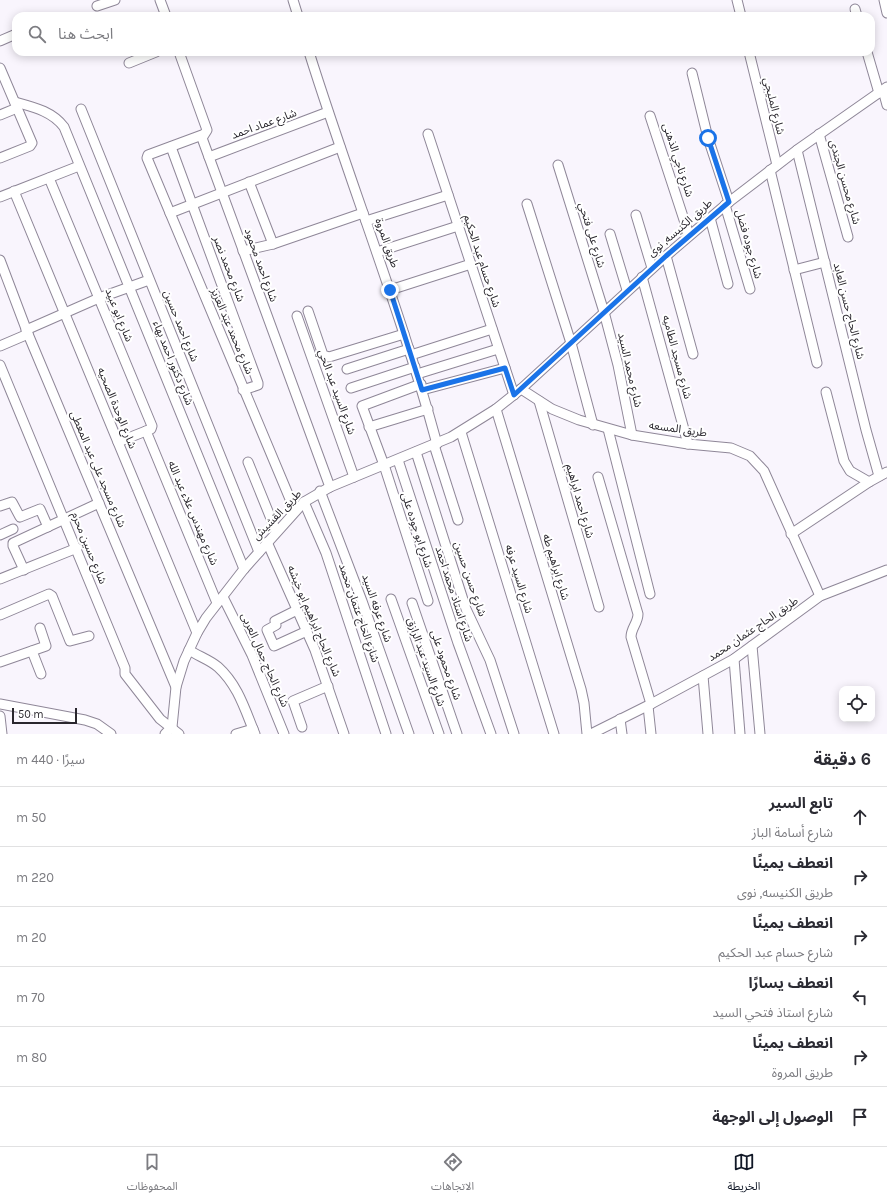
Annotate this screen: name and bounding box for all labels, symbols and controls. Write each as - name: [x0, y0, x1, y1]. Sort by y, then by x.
- search box: [12, 12, 875, 56]
- icon: search: [26, 23, 48, 45]
- text: ابحث هنا: [58, 25, 113, 43]
- street label: شارع المليجي: [758, 76, 787, 137]
- street label: شارع عماد احمد: [230, 106, 299, 143]
- street label: شارع ناجي الذهنى: [658, 121, 696, 200]
- route start: [699, 129, 717, 147]
- street label: شارع محسن الجندى: [826, 138, 863, 226]
- street label: طريق الكنيسه, نوى: [645, 196, 715, 260]
- street label: شارع على فتحي: [573, 201, 608, 270]
- street label: شارع جوده فضل: [732, 208, 765, 281]
- street label: شارع حسام عبد الحكيم: [459, 213, 503, 310]
- street label: طريق المروة: [372, 216, 402, 270]
- street label: شارع احمد محمود: [241, 226, 280, 304]
- street label: شارع محمد نصر: [209, 233, 248, 304]
- street label: شارع الحاج حسن العابد: [830, 261, 867, 361]
- route end: [381, 281, 399, 299]
- street label: شارع محمد عبد العزيز: [207, 285, 256, 377]
- street label: شارع ابو عبيد: [101, 286, 136, 344]
- street label: شارع احمد حسين: [160, 288, 201, 364]
- street label: شارع مسجد الطاميه: [659, 314, 695, 401]
- street label: شارع دكتور احمد بهاء: [149, 319, 196, 408]
- street label: شارع محمد السيد: [614, 331, 645, 409]
- street label: شارع السيد عبد الحي: [313, 348, 359, 438]
- street label: شارع الوحدة الصحيه: [94, 365, 139, 451]
- street label: شارع مسجد على عبد المعطى: [67, 409, 129, 530]
- street label: طريق المسعه: [648, 418, 708, 440]
- street label: شارع مهندس علاء عبد الله: [164, 459, 221, 568]
- street label: شارع احمد ابراهيم: [561, 462, 597, 541]
- street label: طريق القشيش: [250, 487, 304, 543]
- street label: شارع ابو جوده على: [398, 491, 435, 570]
- street label: شارع حسين محرم: [68, 510, 110, 587]
- street label: شارع ابراهيم طه: [538, 532, 572, 603]
- street label: شارع حسن حسين: [450, 540, 489, 619]
- street label: شارع السيد عرفه: [501, 543, 536, 616]
- street label: شارع استاذ محمد احمد: [432, 545, 476, 644]
- street label: شارع الحاج عتمان محمد: [335, 562, 382, 665]
- street label: شارع الحاج ابراهيم ابو خيشه: [283, 563, 343, 680]
- street label: شارع عرفه السيد: [358, 572, 395, 644]
- street label: طريق الحاج عثمان محمد: [705, 594, 801, 665]
- street label: شارع الحاج جمال العربى: [237, 611, 292, 710]
- street label: شارع السيد عبد الرازق: [403, 616, 448, 709]
- street label: شارع محمود على: [427, 628, 464, 702]
- map controls: [839, 686, 875, 722]
- button: locate: [839, 686, 875, 722]
- scale bar: [12, 706, 77, 725]
- text: 50 m: [18, 708, 44, 721]
- text: 6 دقيقة: [814, 749, 871, 769]
- text: سيرًا · 440 m: [16, 752, 85, 767]
- text: تابع السير: [769, 794, 833, 812]
- icon: ahead: [849, 806, 871, 828]
- text: 50 m: [16, 810, 46, 825]
- text: شارع أسامة الباز: [752, 825, 833, 840]
- text: انعطف يمينًا: [753, 854, 833, 872]
- icon: right: [849, 866, 871, 888]
- text: 220 m: [16, 870, 54, 885]
- text: طريق الكنيسه, نوى: [737, 885, 833, 900]
- text: انعطف يمينًا: [753, 914, 833, 932]
- icon: right: [849, 926, 871, 948]
- text: 20 m: [16, 930, 47, 945]
- text: شارع حسام عبد الحكيم: [718, 945, 833, 960]
- text: انعطف يسارًا: [749, 974, 833, 992]
- icon: left: [849, 986, 871, 1008]
- text: 70 m: [16, 990, 45, 1005]
- text: شارع استاذ فتحي السيد: [712, 1005, 833, 1020]
- text: انعطف يمينًا: [753, 1034, 833, 1052]
- icon: right: [849, 1046, 871, 1068]
- text: 80 m: [16, 1050, 47, 1065]
- text: طريق المروة: [772, 1065, 833, 1080]
- icon: arrive: [849, 1106, 871, 1128]
- text: الوصول إلى الوجهة: [712, 1108, 833, 1126]
- tab: المحفوظات: [127, 1151, 178, 1198]
- tab: الاتجاهات: [431, 1151, 474, 1198]
- tab: الخريطة: [727, 1151, 760, 1198]

